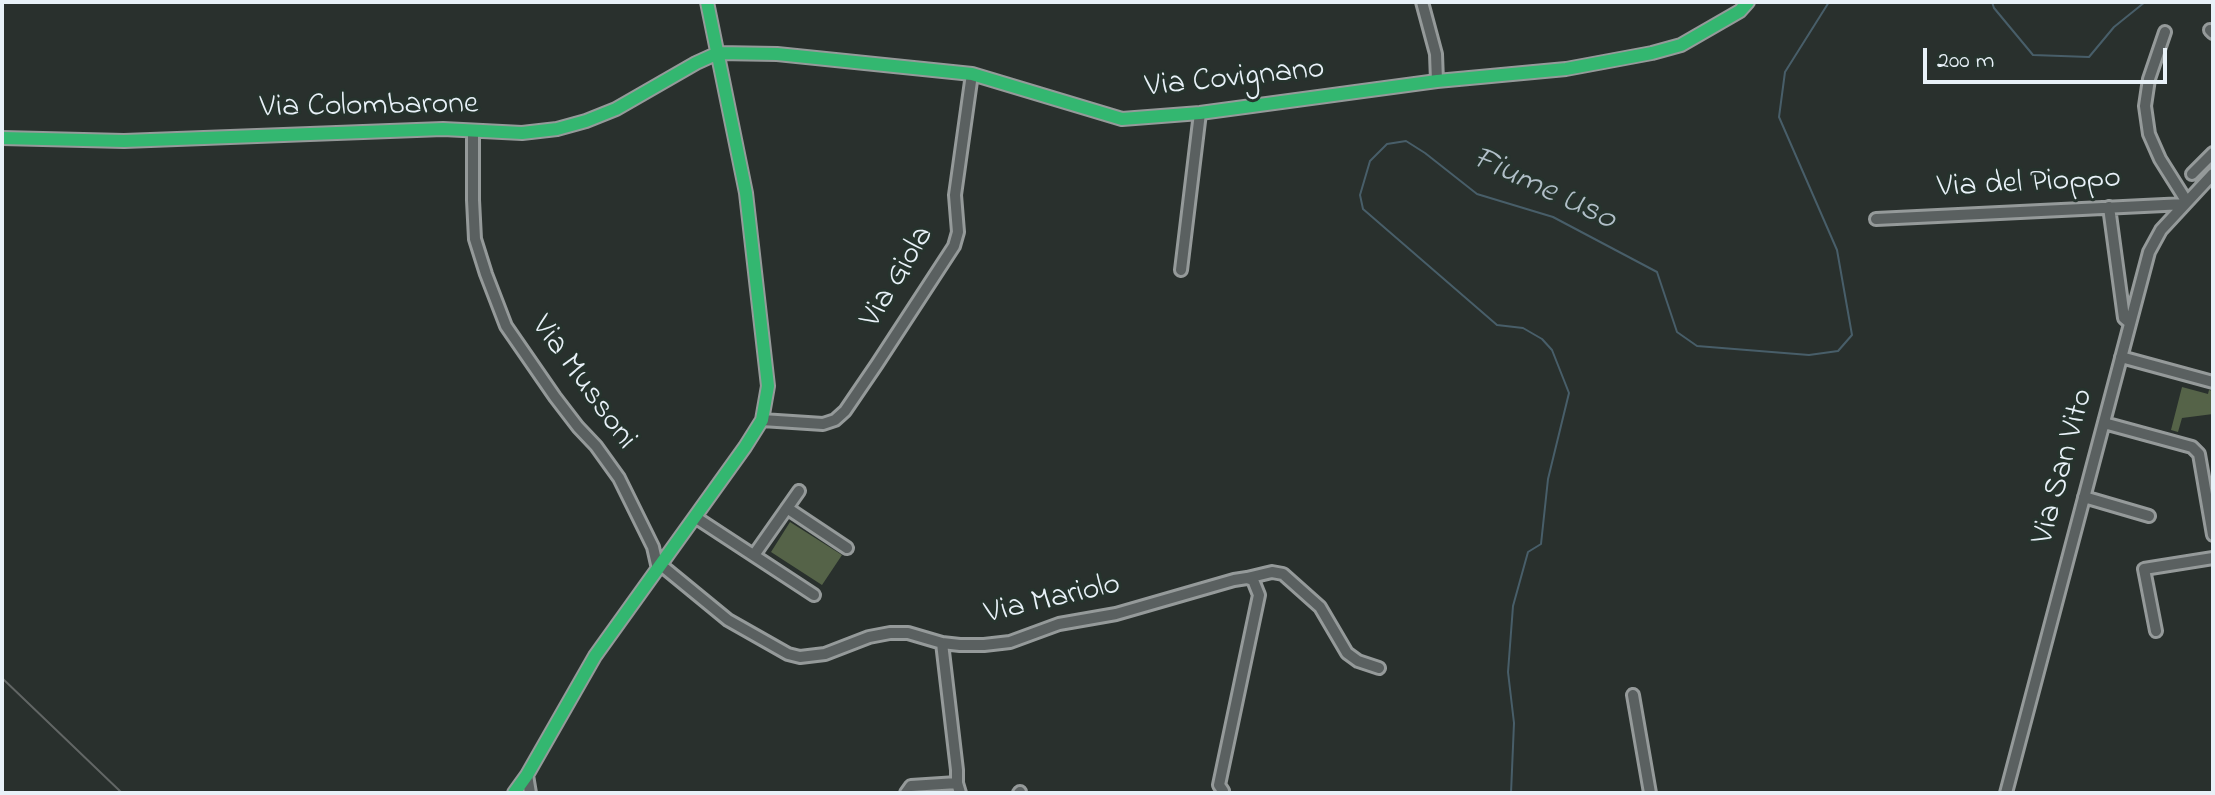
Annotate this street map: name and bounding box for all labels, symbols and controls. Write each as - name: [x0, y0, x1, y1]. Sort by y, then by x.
- scale bar: [1927, 32, 2171, 82]
- text: 200 m: [1937, 44, 1994, 79]
- street label: Via Covignano: [1144, 52, 1326, 108]
- street label: Via Colombarone: [259, 87, 479, 129]
- water label: Fiume Uso: [1465, 140, 1621, 242]
- street label: Via del Pioppo: [1936, 161, 2122, 209]
- street label: Via Giola: [854, 220, 944, 336]
- street label: Via Mussoni: [521, 310, 643, 458]
- street label: Via San Vito: [2026, 385, 2104, 549]
- street label: Via Mariolo: [982, 567, 1124, 635]

